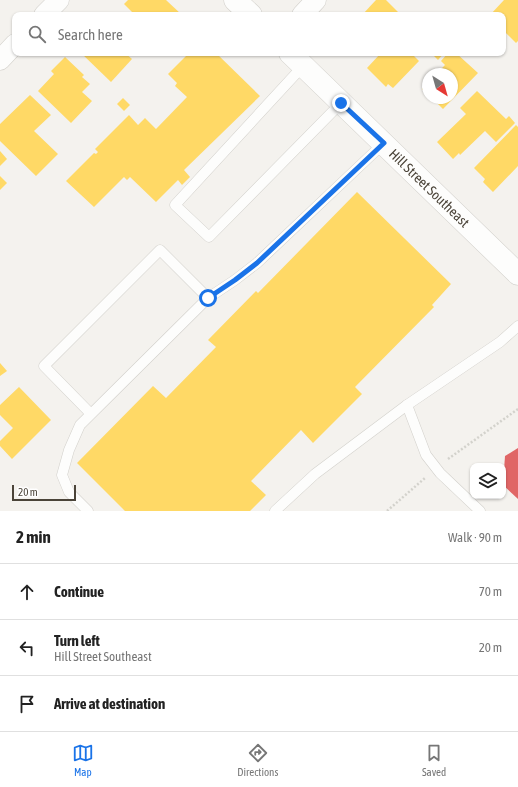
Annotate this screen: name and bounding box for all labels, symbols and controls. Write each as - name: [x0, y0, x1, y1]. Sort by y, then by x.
- search box: [12, 12, 506, 56]
- icon: search: [26, 23, 48, 45]
- text: Search here: [58, 26, 123, 43]
- north arrow: [422, 68, 458, 104]
- route end: [332, 94, 350, 112]
- street label: Hill Street Southeast: [386, 146, 473, 230]
- route start: [199, 289, 217, 307]
- map controls: [470, 463, 506, 499]
- button: layers: [470, 463, 506, 499]
- scale bar: [12, 483, 76, 502]
- text: 20 m: [18, 486, 38, 498]
- text: 2 min: [16, 527, 51, 547]
- text: Walk · 90 m: [448, 530, 502, 545]
- icon: ahead: [16, 581, 38, 603]
- text: Continue: [54, 583, 104, 600]
- text: 70 m: [479, 584, 502, 599]
- text: Turn left: [54, 632, 100, 649]
- icon: left: [16, 637, 38, 659]
- text: 20 m: [479, 640, 502, 655]
- text: Hill Street Southeast: [54, 649, 152, 664]
- icon: arrive: [16, 693, 38, 715]
- text: Arrive at destination: [54, 695, 165, 712]
- tab: Map: [72, 742, 94, 778]
- tab: Directions: [237, 742, 278, 778]
- tab: Saved: [422, 742, 446, 778]

